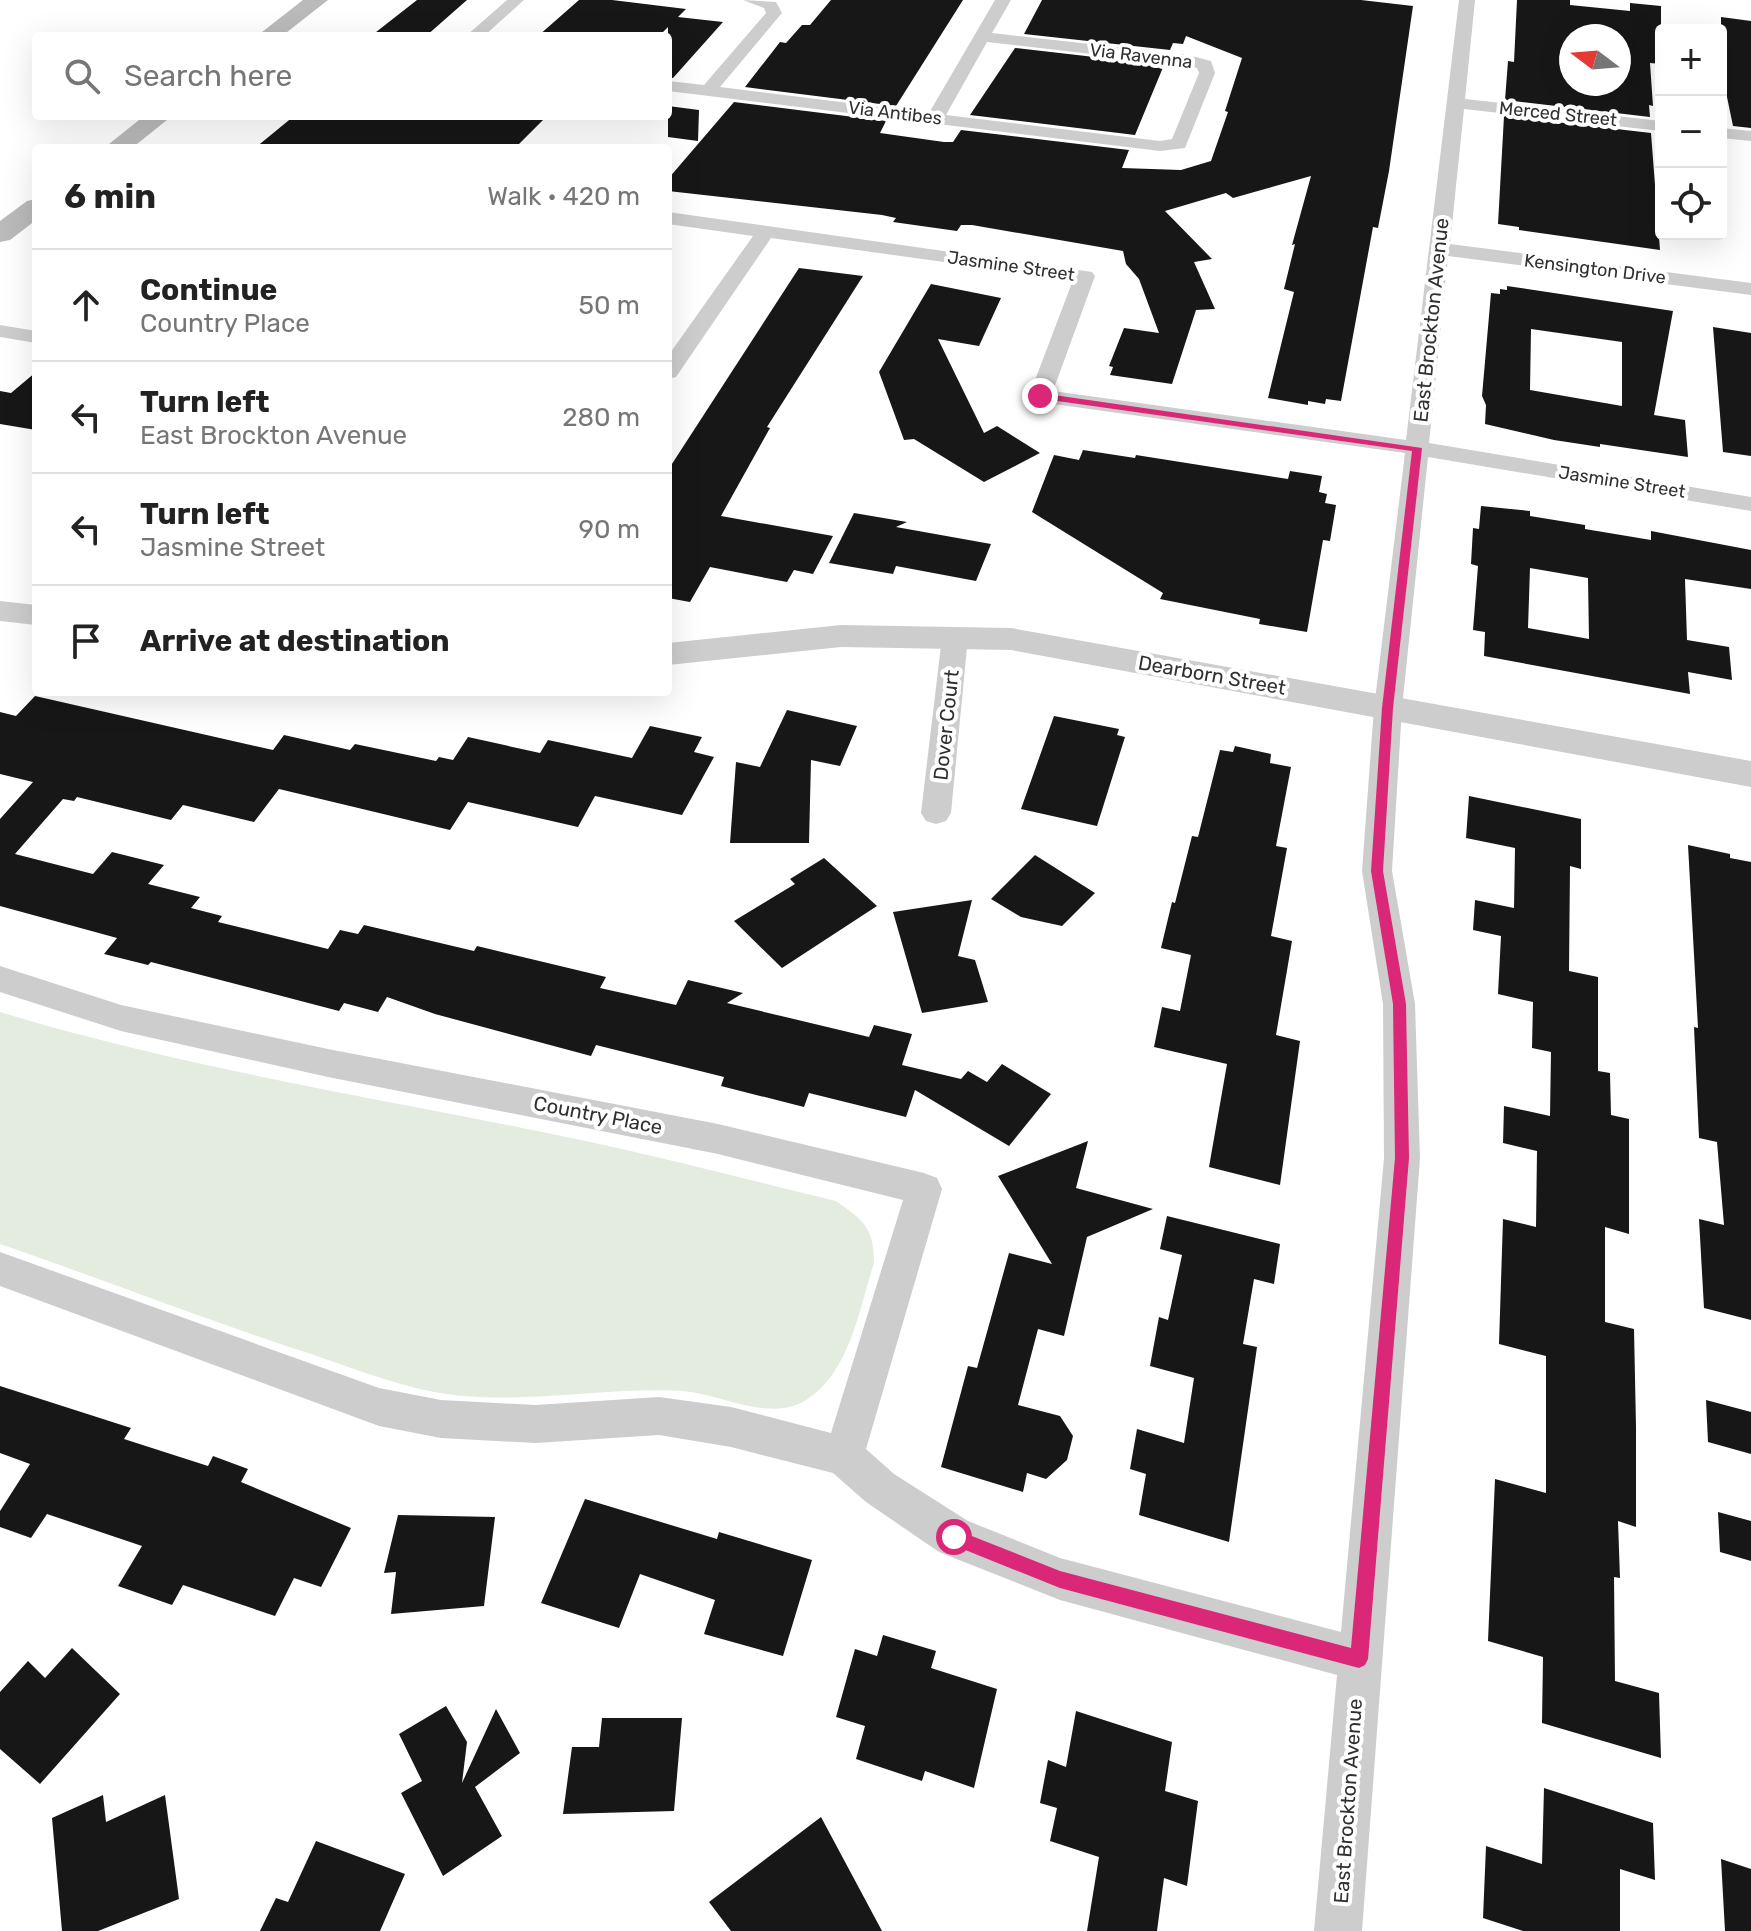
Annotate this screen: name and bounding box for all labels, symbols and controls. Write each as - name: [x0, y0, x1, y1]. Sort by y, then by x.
- north arrow: [1559, 24, 1631, 96]
- map controls: [1655, 24, 1727, 240]
- button: +: [1655, 24, 1727, 96]
- search box: [32, 32, 672, 120]
- street label: Via Ravenna: [1088, 39, 1194, 73]
- icon: search: [60, 54, 104, 98]
- text: Search here: [124, 58, 292, 94]
- street label: Via Antibes: [847, 96, 943, 130]
- button: −: [1655, 96, 1727, 168]
- street label: Merced Street: [1498, 97, 1618, 131]
- button: locate: [1655, 168, 1727, 240]
- text: 6 min: [64, 176, 156, 217]
- text: Walk · 420 m: [487, 181, 640, 212]
- street label: East Brockton Avenue: [1408, 217, 1454, 423]
- street label: Jasmine Street: [946, 246, 1076, 286]
- street label: Kensington Drive: [1523, 249, 1667, 289]
- text: Continue: [140, 272, 277, 308]
- icon: ahead: [64, 283, 108, 327]
- text: 50 m: [579, 290, 640, 321]
- text: Country Place: [140, 308, 310, 339]
- route end: [1022, 378, 1058, 414]
- text: Turn left: [140, 384, 270, 420]
- icon: left: [64, 395, 108, 439]
- text: 280 m: [562, 402, 640, 433]
- text: East Brockton Avenue: [140, 420, 407, 451]
- street label: Jasmine Street: [1557, 461, 1687, 503]
- text: Turn left: [140, 496, 270, 532]
- icon: left: [64, 507, 108, 551]
- text: 90 m: [579, 514, 640, 545]
- text: Jasmine Street: [140, 532, 325, 563]
- icon: arrive: [64, 619, 108, 663]
- text: Arrive at destination: [140, 623, 450, 659]
- street label: Dearborn Street: [1136, 650, 1288, 700]
- street label: Dover Court: [928, 668, 964, 782]
- street label: Country Place: [532, 1091, 664, 1139]
- route start: [936, 1519, 972, 1555]
- street label: East Brockton Avenue: [1329, 1698, 1367, 1904]

